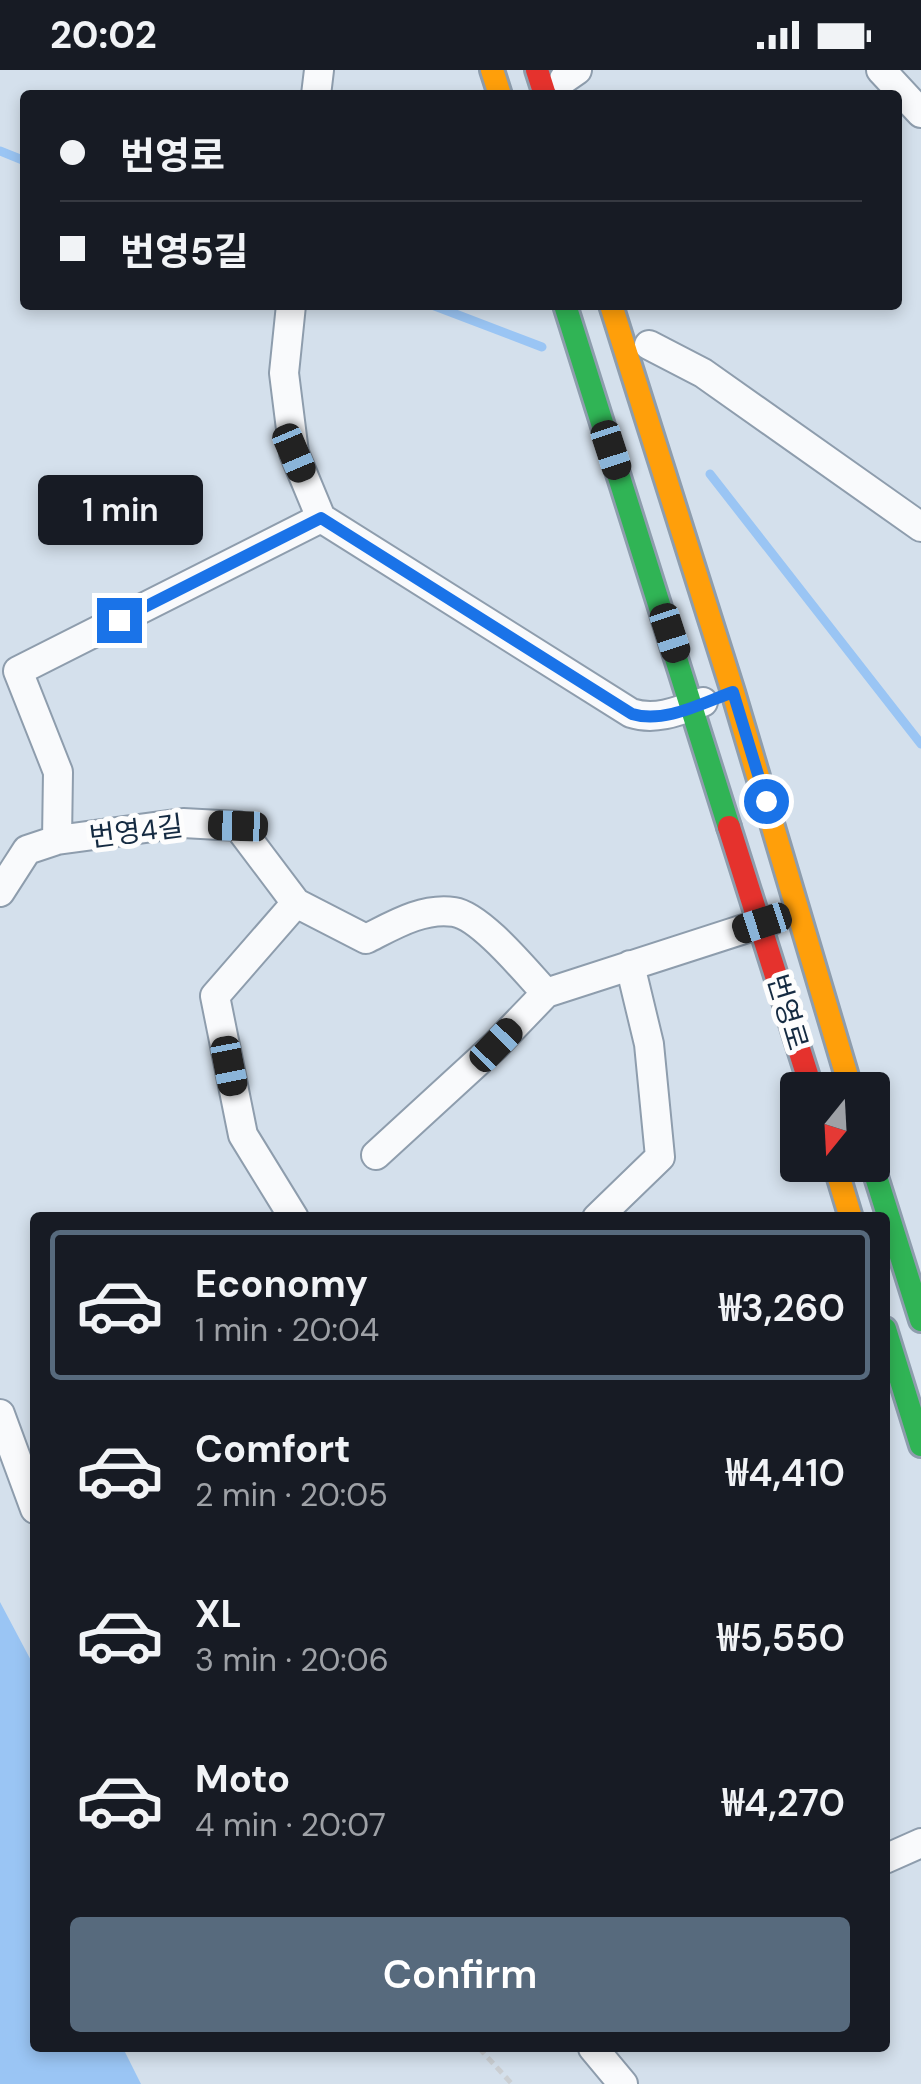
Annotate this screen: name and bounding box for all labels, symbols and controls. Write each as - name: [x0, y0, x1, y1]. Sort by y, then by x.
- text: 20:02: [50, 10, 157, 60]
- text: 번영로: [120, 131, 225, 181]
- text: 번영5길: [120, 227, 249, 277]
- car: [587, 417, 635, 483]
- car: [268, 420, 320, 486]
- callout: 1 min: [36, 475, 202, 545]
- text: 1 min: [82, 489, 159, 531]
- route end: [97, 598, 142, 643]
- car: [646, 600, 694, 666]
- route start: [744, 779, 789, 824]
- street label: 번영4길: [87, 807, 185, 856]
- car: [207, 810, 269, 842]
- car: [729, 899, 795, 947]
- street label: 번영로: [759, 970, 817, 1055]
- car: [464, 1013, 528, 1077]
- car: [209, 1034, 249, 1098]
- north arrow: [780, 1072, 890, 1182]
- map controls: [780, 1072, 890, 1182]
- text: Economy: [195, 1259, 368, 1309]
- icon: car: [75, 1260, 165, 1350]
- text: ₩3,260: [719, 1283, 845, 1333]
- text: 1 min · 20:04: [195, 1309, 379, 1351]
- text: Comfort: [195, 1424, 351, 1474]
- icon: car: [75, 1425, 165, 1515]
- text: ₩4,410: [726, 1448, 845, 1498]
- text: 2 min · 20:05: [195, 1474, 388, 1516]
- text: XL: [195, 1589, 242, 1639]
- icon: car: [75, 1590, 165, 1680]
- text: ₩5,550: [717, 1613, 845, 1663]
- text: 3 min · 20:06: [195, 1639, 389, 1681]
- text: Moto: [195, 1754, 290, 1804]
- icon: car: [75, 1755, 165, 1845]
- text: ₩4,270: [722, 1778, 845, 1828]
- text: 4 min · 20:07: [195, 1804, 386, 1846]
- button: Confirm: [70, 1917, 850, 2032]

